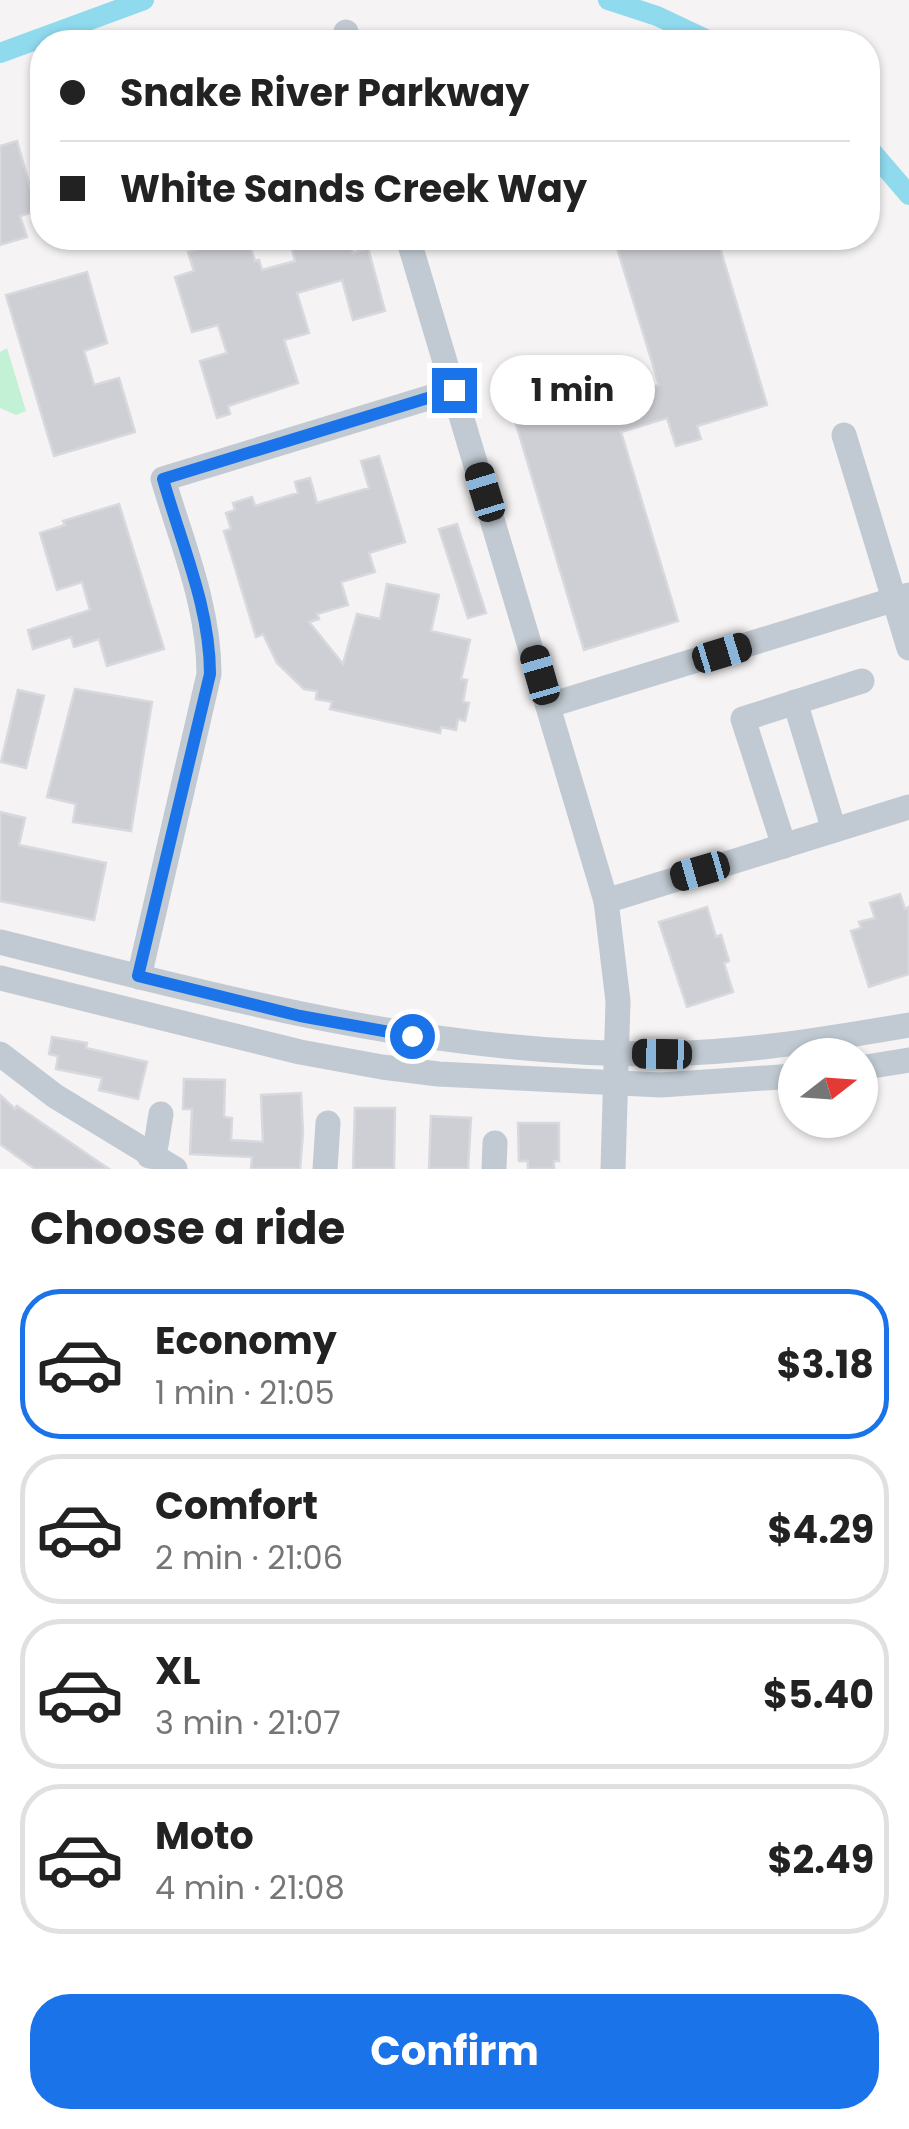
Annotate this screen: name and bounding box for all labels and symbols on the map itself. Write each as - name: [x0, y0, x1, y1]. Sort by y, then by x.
- callout: 1 min: [489, 355, 654, 425]
- route end: [432, 368, 477, 413]
- car: [462, 459, 508, 525]
- car: [689, 630, 755, 676]
- car: [517, 642, 563, 708]
- car: [667, 848, 733, 894]
- route start: [390, 1014, 435, 1059]
- car: [632, 1038, 692, 1070]
- north arrow: [778, 1038, 878, 1138]

